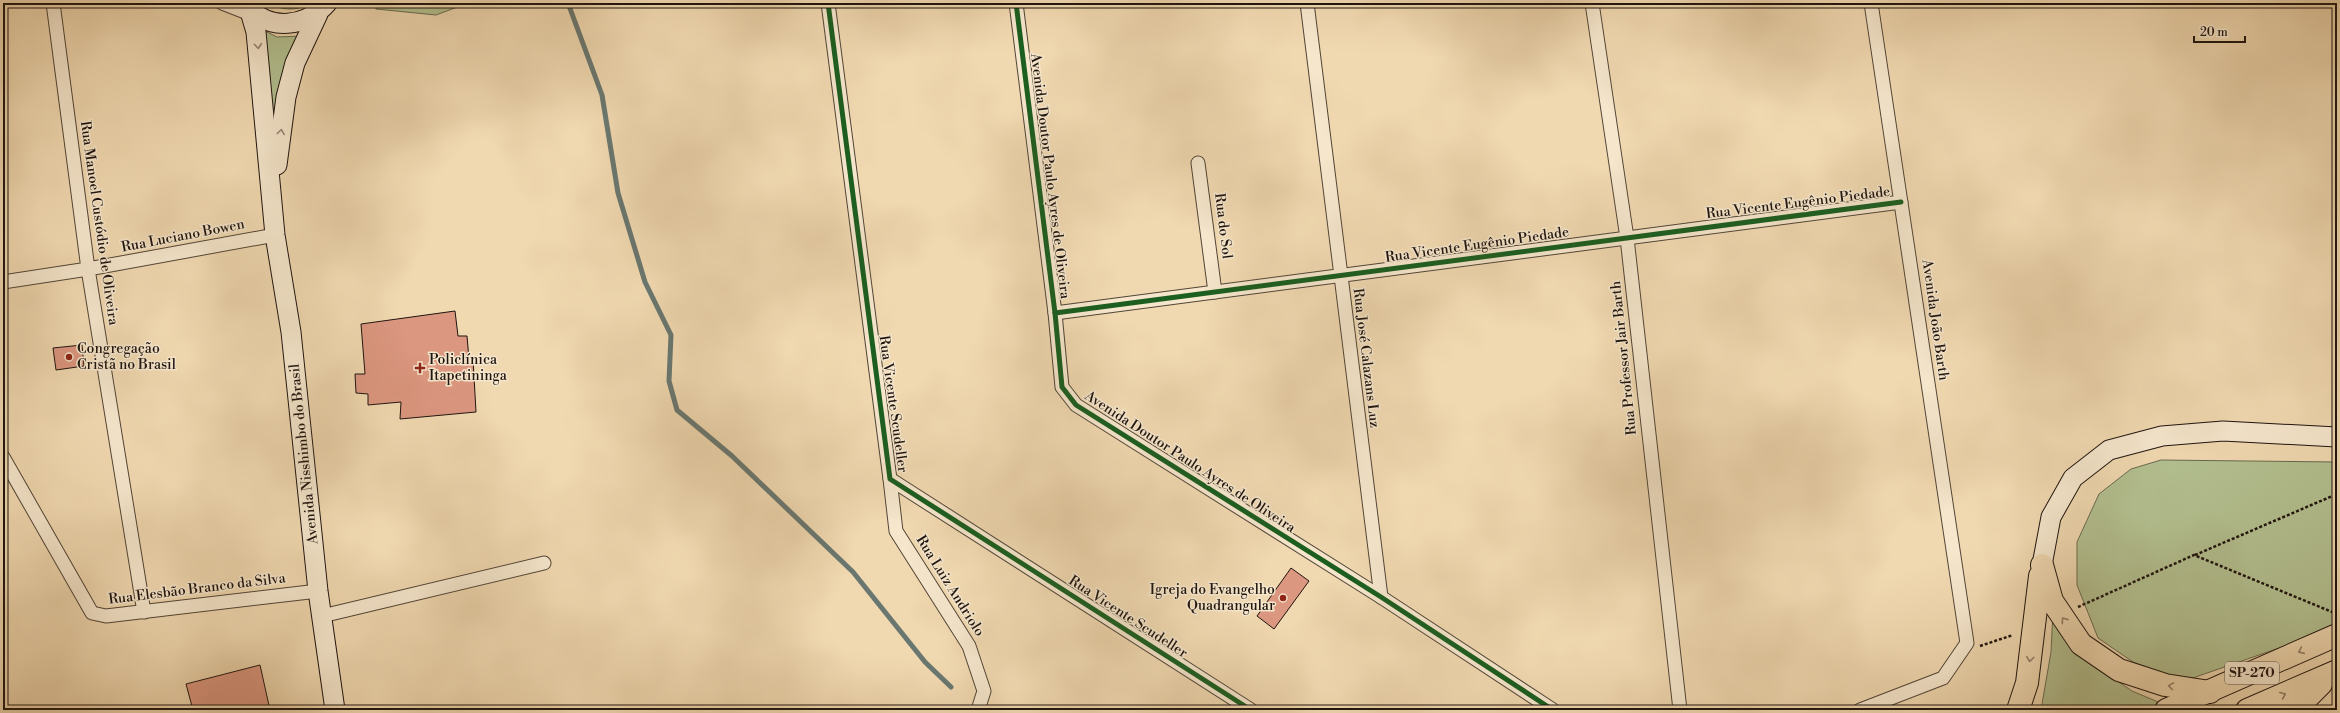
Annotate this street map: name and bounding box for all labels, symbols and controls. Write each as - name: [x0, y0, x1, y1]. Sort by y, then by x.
- scale bar: [2194, 18, 2245, 44]
- text: 20 m: [2200, 25, 2228, 40]
- one-way arrow: [253, 43, 262, 49]
- street label: Avenida Doutor Paulo Ayres de Oliveira: [1026, 51, 1074, 301]
- street label: Rua Manoel Custódio de Oliveira: [76, 120, 122, 327]
- one-way arrow: [276, 129, 285, 135]
- street label: Rua Vicente Eugênio Piedade: [1705, 183, 1891, 223]
- street label: Rua do Sol: [1210, 192, 1236, 260]
- street label: Rua Luciano Bowen: [120, 215, 247, 257]
- street label: Rua Vicente Eugênio Piedade: [1384, 223, 1570, 267]
- street label: Avenida João Barth: [1917, 257, 1953, 382]
- street label: Rua Professor Jair Barth: [1607, 279, 1641, 436]
- street label: Rua José Calazans Luz: [1348, 287, 1384, 429]
- street label: Rua Vicente Scudeller: [874, 334, 912, 474]
- place label: Congregação Cristã no Brasil: [77, 340, 176, 374]
- place label: Policlínica Itapetininga: [429, 351, 508, 385]
- marker: Congregação Cristã no Brasil: [64, 352, 74, 362]
- marker: Policlínica Itapetininga: [414, 362, 426, 374]
- street label: Avenida Nisshimbo do Brasil: [286, 363, 323, 546]
- street label: Avenida Doutor Paulo Ayres de Oliveira: [1080, 386, 1299, 537]
- street label: Rua Luiz Andriolo: [912, 532, 988, 640]
- street label: Rua Elesbão Branco da Silva: [107, 569, 288, 609]
- street label: Rua Vicente Scudeller: [1065, 572, 1191, 662]
- place label: Igreja do Evangelho Quadrangular: [1150, 581, 1275, 615]
- marker: Igreja do Evangelho Quadrangular: [1278, 593, 1288, 603]
- one-way arrow: [2061, 617, 2069, 624]
- one-way arrow: [2298, 646, 2306, 654]
- one-way arrow: [2026, 656, 2035, 662]
- road number: SP-270: [2225, 662, 2279, 684]
- one-way arrow: [2168, 682, 2174, 691]
- one-way arrow: [2279, 692, 2287, 700]

